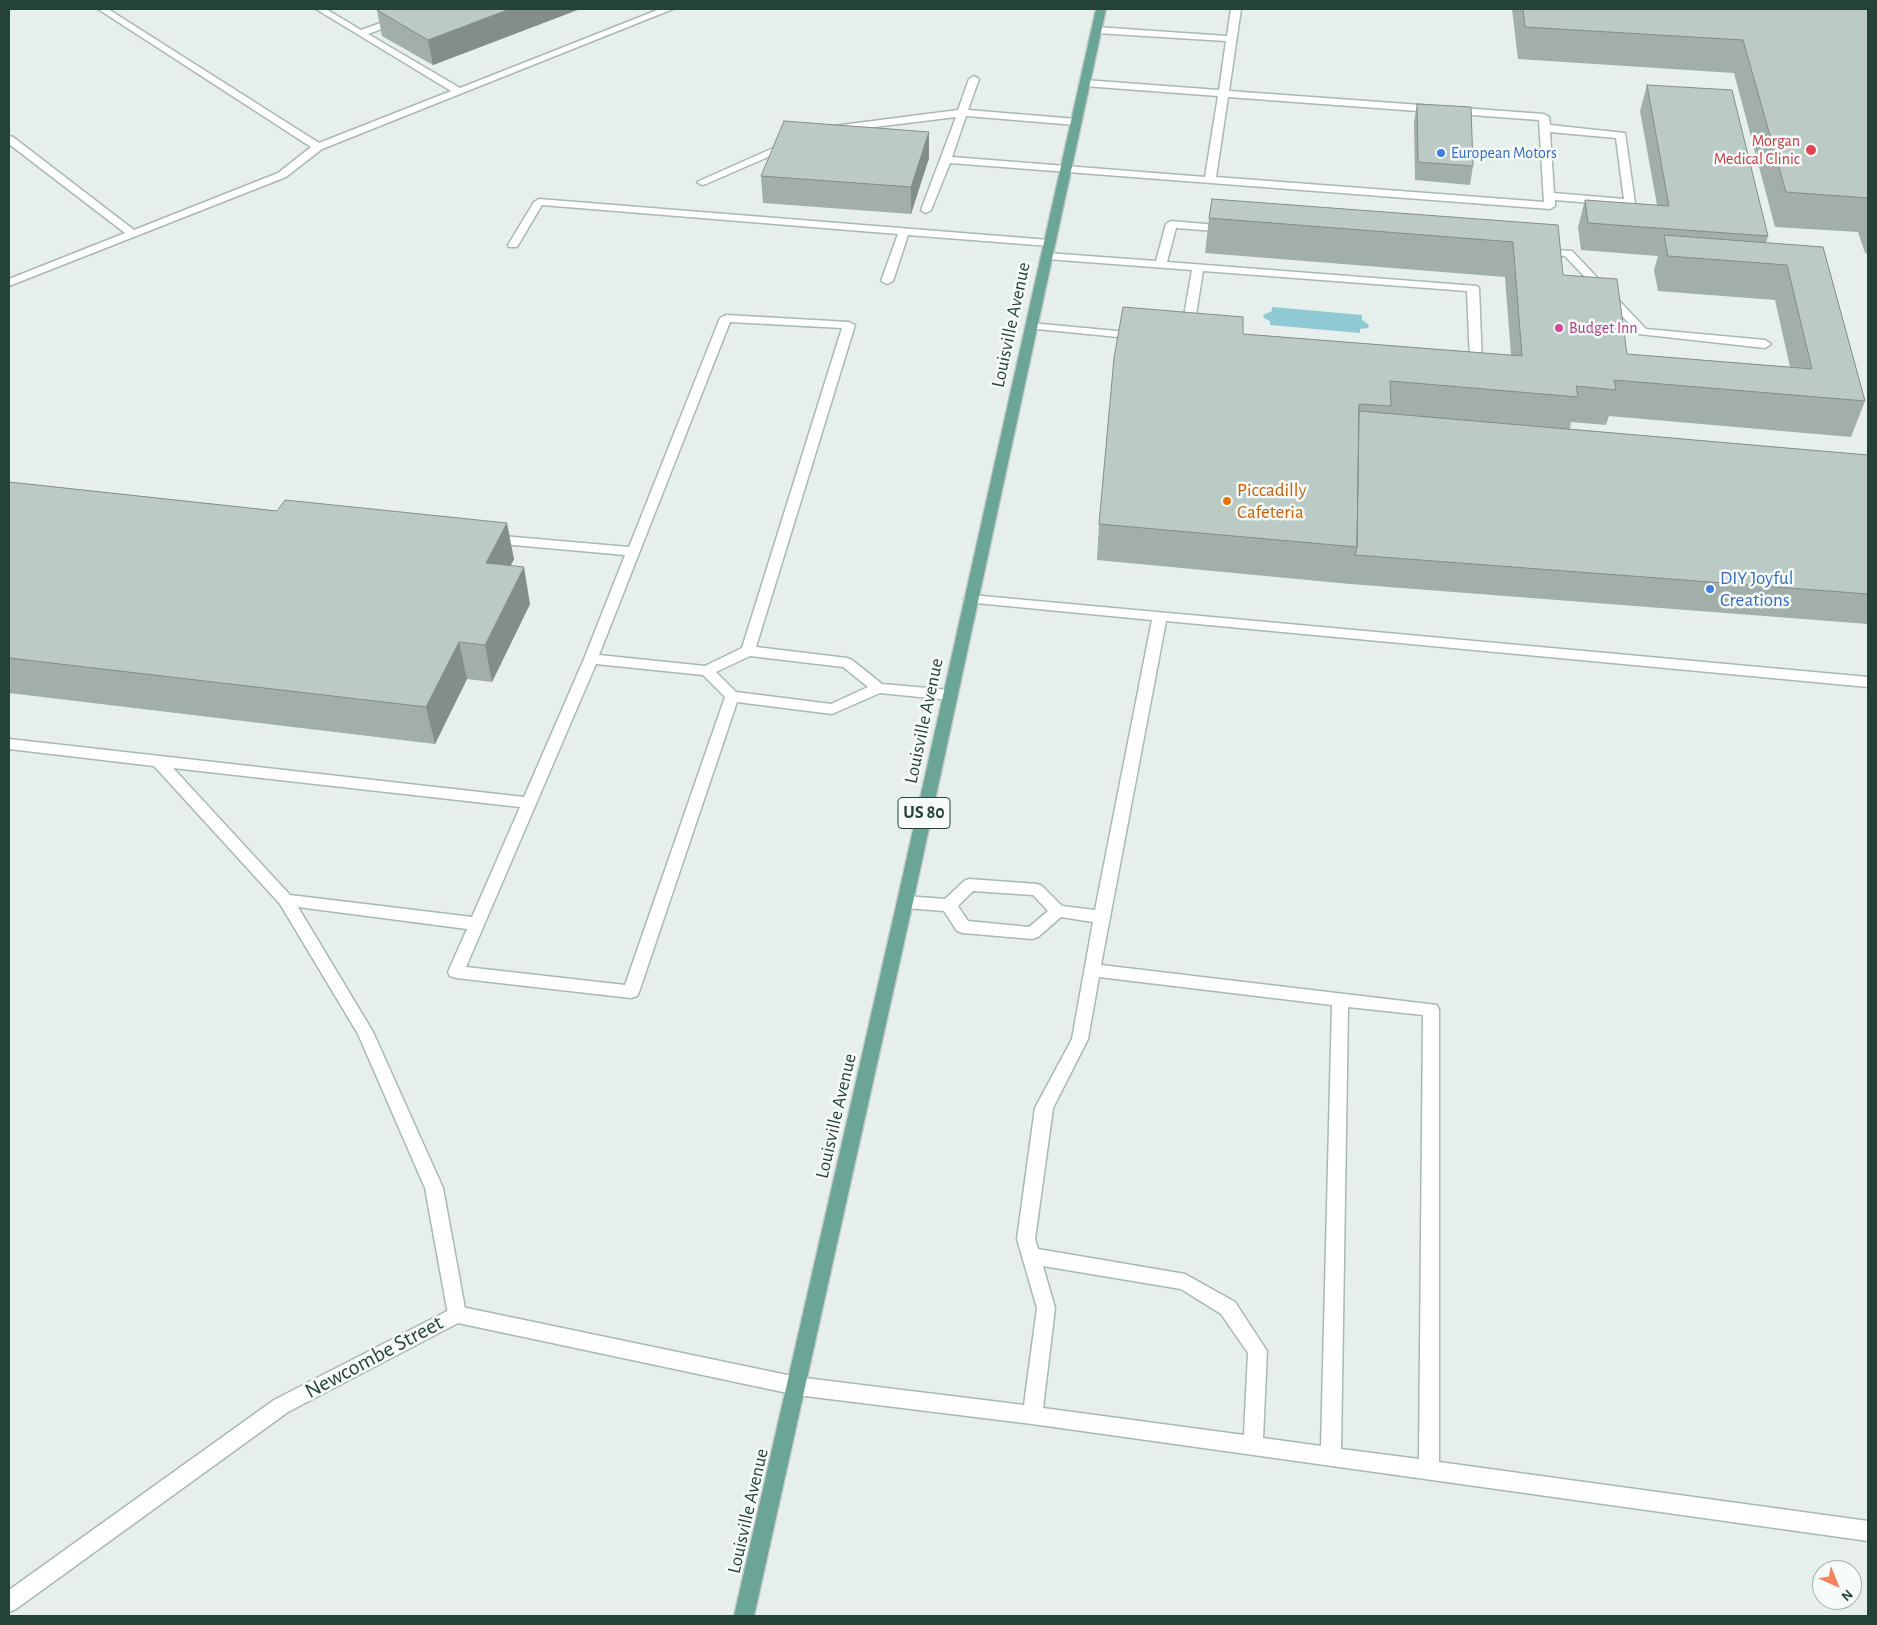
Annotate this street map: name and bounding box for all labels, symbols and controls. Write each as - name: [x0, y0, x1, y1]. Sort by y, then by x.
- place label: Morgan Medical Clinic: [1714, 131, 1800, 169]
- place label: European Motors: [1451, 143, 1557, 163]
- marker: Morgan Medical Clinic: [1804, 143, 1818, 157]
- marker: European Motors: [1435, 147, 1447, 159]
- street label: Louisville Avenue: [987, 260, 1035, 390]
- place label: Budget Inn: [1569, 318, 1637, 338]
- marker: Budget Inn: [1553, 322, 1565, 334]
- place label: Piccadilly Cafeteria: [1237, 479, 1307, 523]
- marker: Piccadilly Cafeteria: [1221, 495, 1233, 507]
- place label: DIY Joyful Creations: [1720, 567, 1793, 611]
- marker: DIY Joyful Creations: [1704, 583, 1716, 595]
- street label: Louisville Avenue: [900, 656, 948, 786]
- road number: US 80: [898, 798, 950, 828]
- street label: Louisville Avenue: [811, 1051, 861, 1181]
- street label: Newcombe Street: [300, 1309, 448, 1405]
- street label: Louisville Avenue: [723, 1446, 773, 1576]
- north arrow: [1812, 1560, 1862, 1610]
- text: N: [1838, 1587, 1855, 1603]

